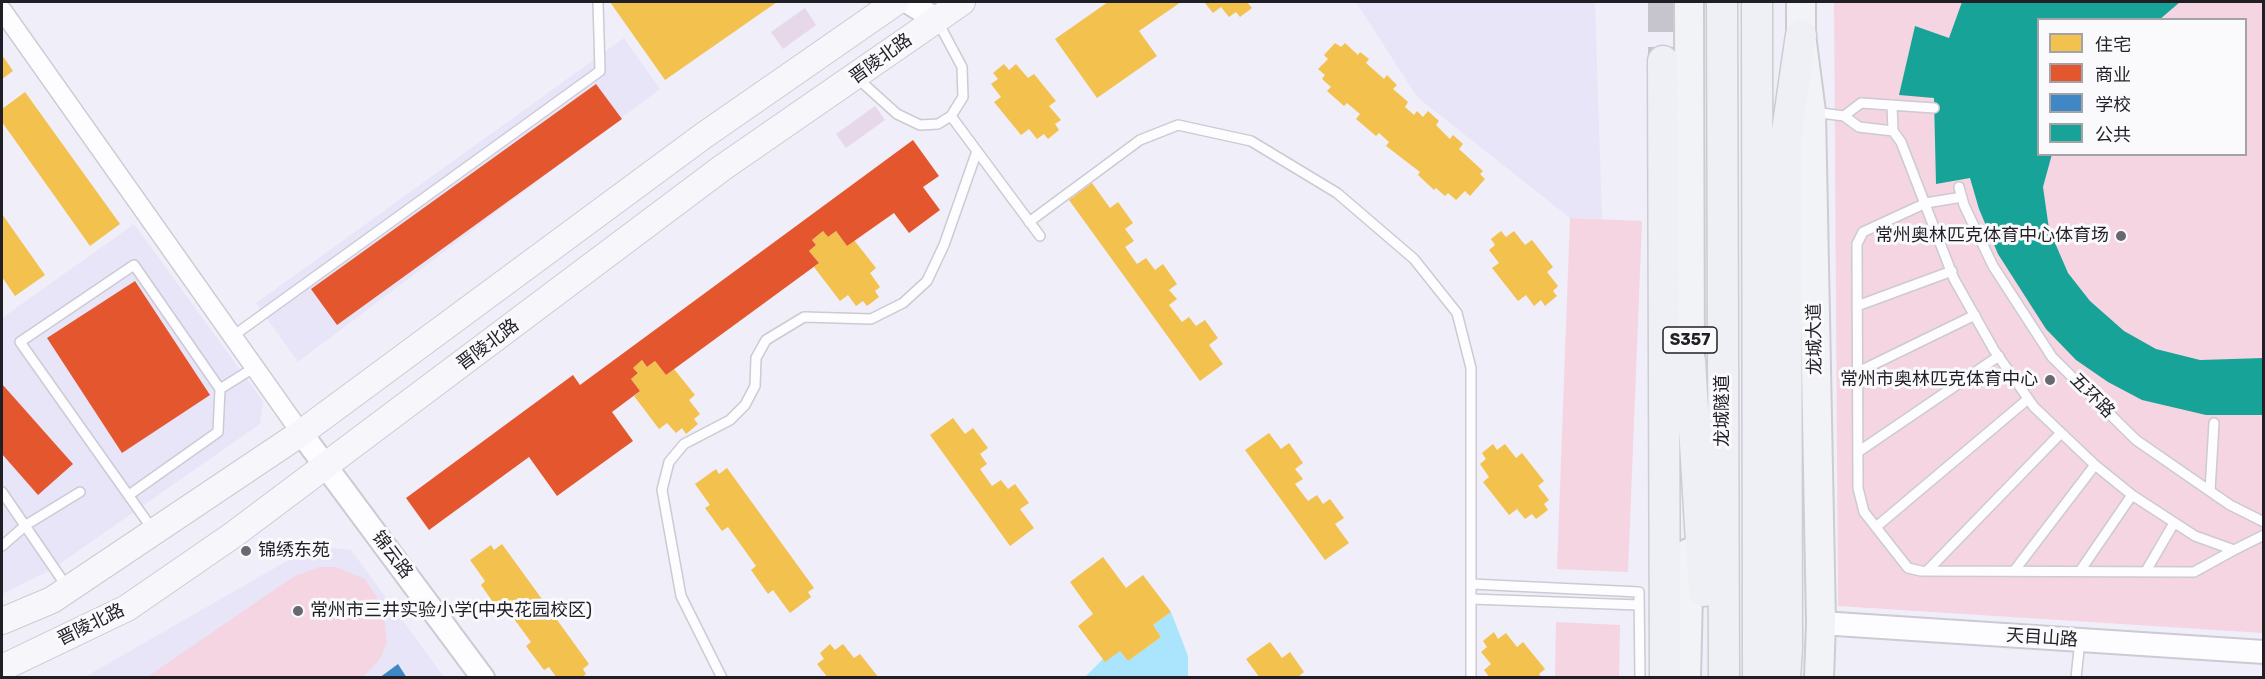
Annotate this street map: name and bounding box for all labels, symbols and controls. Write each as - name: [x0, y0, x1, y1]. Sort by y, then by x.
- legend: [2037, 18, 2247, 156]
- street label: 晋陵北路: [846, 29, 916, 89]
- text: 住宅: [2095, 34, 2131, 56]
- text: 商业: [2095, 64, 2131, 86]
- text: 学校: [2095, 94, 2131, 116]
- text: 公共: [2095, 124, 2131, 146]
- place label: 常州奥林匹克体育中心体育场: [1875, 225, 2109, 247]
- marker: 常州奥林匹克体育中心体育场: [2114, 229, 2128, 243]
- street label: 龙城大道: [1804, 303, 1826, 375]
- street label: 晋陵北路: [453, 315, 523, 375]
- road number: S357: [1663, 327, 1717, 353]
- place label: 常州市奥林匹克体育中心: [1840, 369, 2038, 391]
- street label: 五环路: [2065, 369, 2119, 423]
- marker: 常州市奥林匹克体育中心: [2043, 373, 2057, 387]
- street label: 龙城隧道: [1712, 375, 1734, 447]
- street label: 锦云路: [367, 527, 417, 583]
- place label: 锦绣东苑: [258, 540, 330, 562]
- marker: 锦绣东苑: [239, 544, 253, 558]
- street label: 晋陵北路: [54, 600, 128, 650]
- place label: 常州市三井实验小学(中央花园校区): [310, 600, 592, 622]
- marker: 常州市三井实验小学(中央花园校区): [291, 604, 305, 618]
- street label: 天目山路: [2005, 625, 2079, 651]

